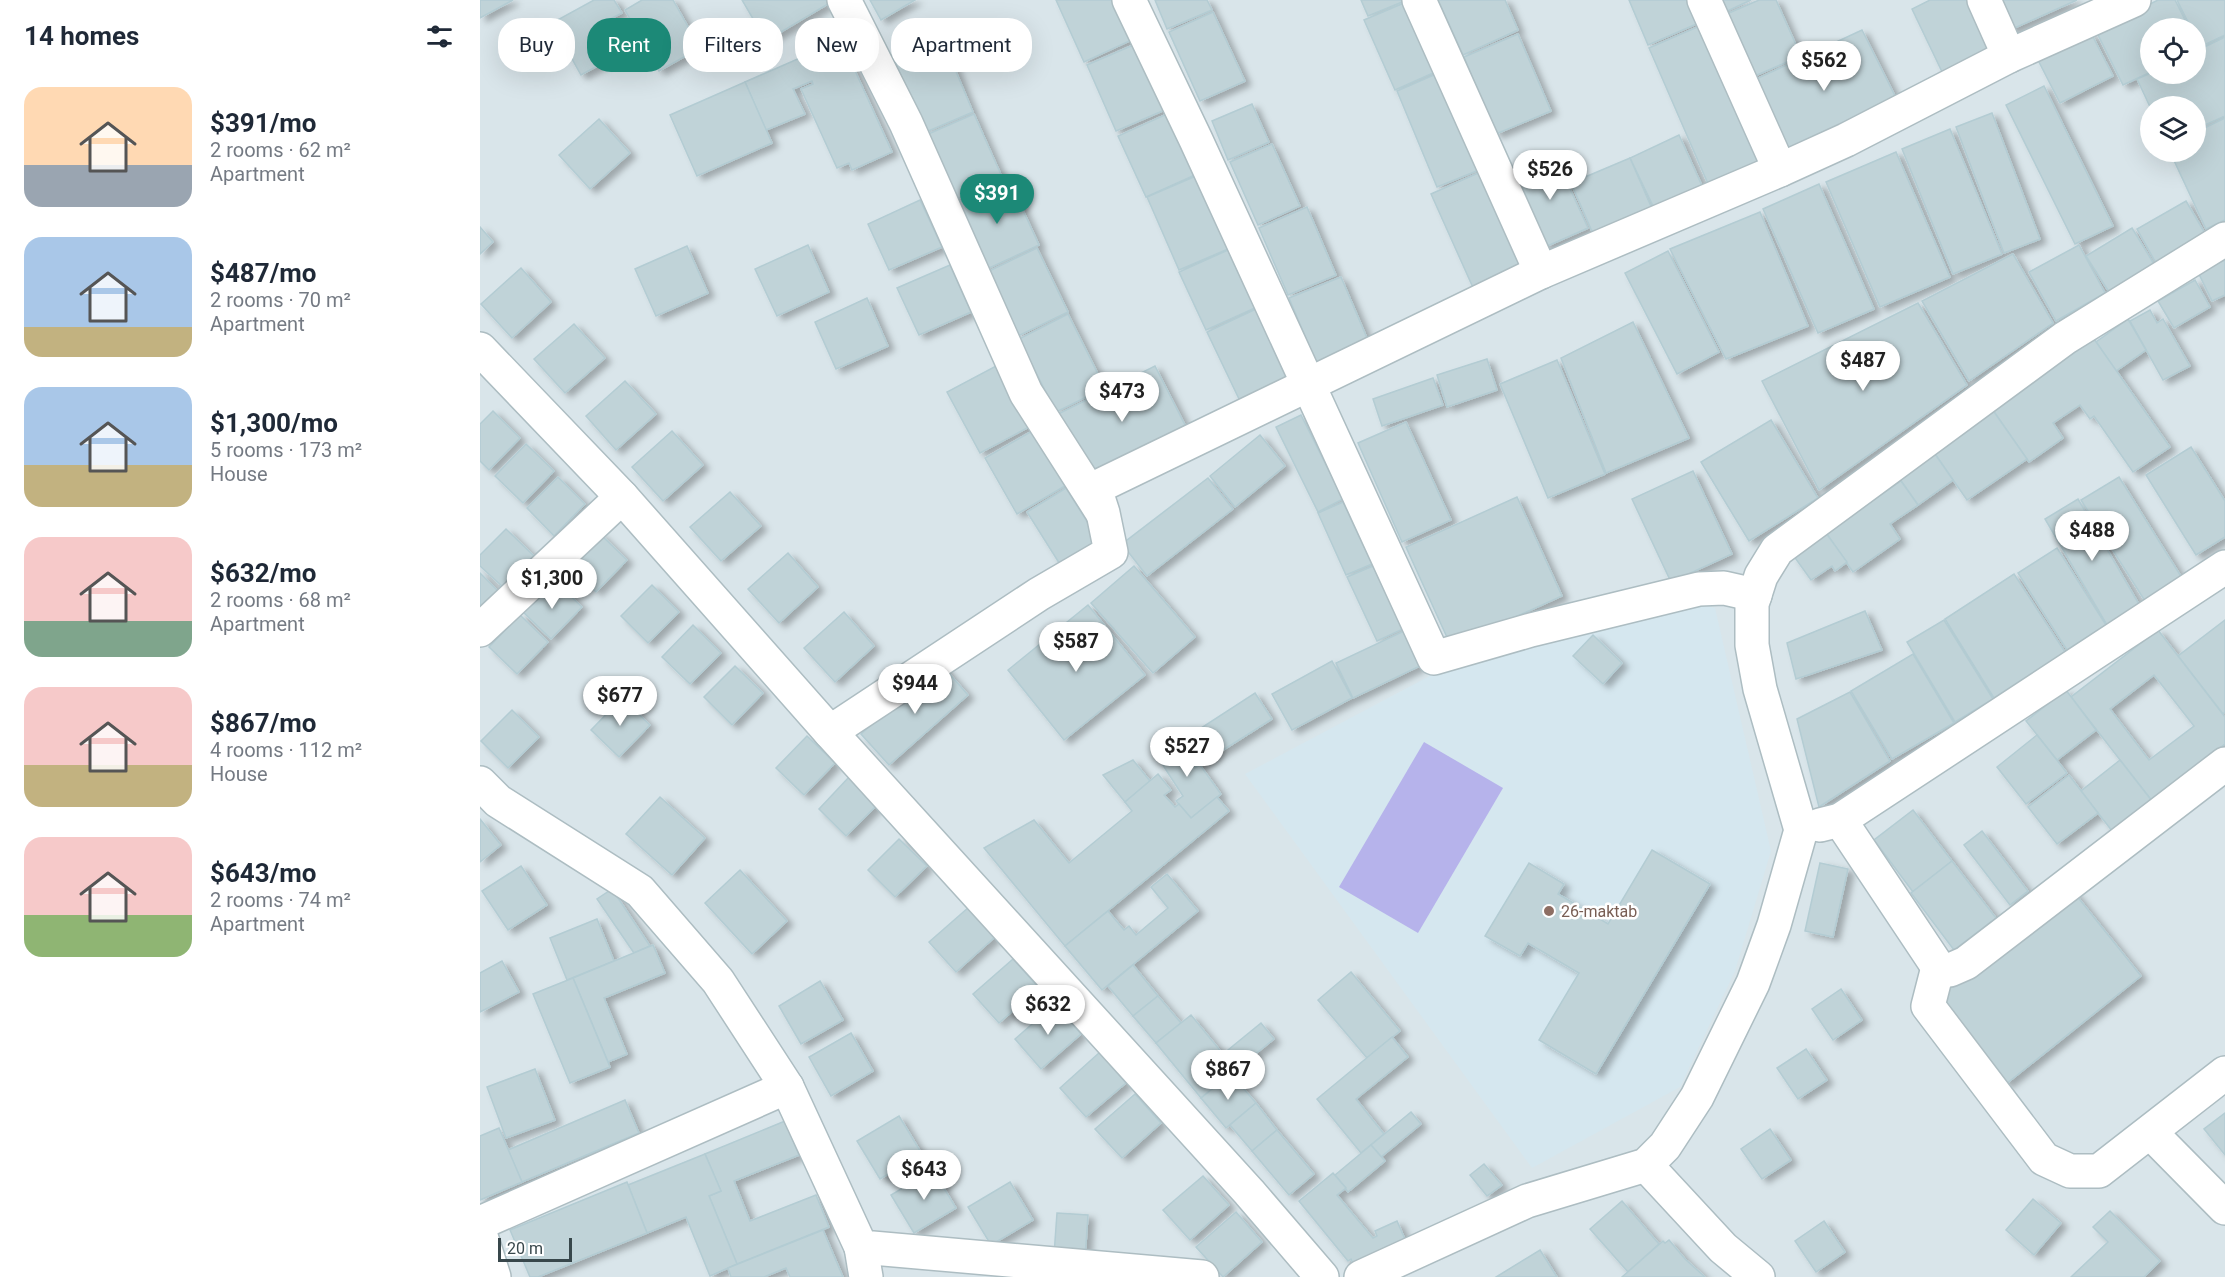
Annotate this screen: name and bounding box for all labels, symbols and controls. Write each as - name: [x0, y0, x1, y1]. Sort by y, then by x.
- chip: Buy: [498, 18, 575, 72]
- chip: Rent: [587, 18, 671, 72]
- chip: Filters: [683, 18, 783, 72]
- chip: New: [795, 18, 879, 72]
- chip: Apartment: [891, 18, 1032, 72]
- map controls: [2140, 18, 2206, 162]
- button: locate: [2140, 18, 2206, 84]
- icon: filters: [423, 20, 456, 53]
- text: 14 homes: [24, 21, 139, 51]
- pin: $562: [1788, 41, 1860, 92]
- text: $562: [1801, 48, 1847, 72]
- button: layers: [2140, 96, 2206, 162]
- text: $391/mo: [210, 108, 317, 138]
- icon: home: [72, 111, 144, 183]
- text: 2 rooms · 62 m²: [210, 138, 351, 162]
- pin: $526: [1514, 150, 1586, 201]
- text: $526: [1527, 157, 1573, 181]
- text: Apartment: [210, 162, 305, 186]
- pin: $391: [961, 174, 1033, 225]
- text: $391: [974, 181, 1020, 205]
- text: $487/mo: [210, 258, 317, 288]
- icon: home: [72, 261, 144, 333]
- text: 2 rooms · 70 m²: [210, 288, 351, 312]
- text: Apartment: [210, 312, 305, 336]
- pin: $487: [1827, 341, 1899, 392]
- text: $487: [1840, 348, 1886, 372]
- pin: $473: [1086, 372, 1158, 423]
- text: $473: [1099, 379, 1145, 403]
- text: $1,300/mo: [210, 408, 338, 438]
- icon: home: [72, 411, 144, 483]
- text: 5 rooms · 173 m²: [210, 438, 362, 462]
- text: House: [210, 462, 268, 486]
- pin: $488: [2056, 511, 2128, 562]
- text: $488: [2069, 518, 2115, 542]
- text: $632/mo: [210, 558, 317, 588]
- pin: $1,300: [503, 559, 601, 610]
- icon: home: [72, 561, 144, 633]
- text: $1,300: [521, 566, 583, 590]
- text: 2 rooms · 68 m²: [210, 588, 351, 612]
- text: Apartment: [210, 612, 305, 636]
- pin: $587: [1040, 622, 1112, 673]
- text: $587: [1053, 629, 1099, 653]
- pin: $944: [879, 664, 951, 715]
- text: $944: [892, 671, 938, 695]
- pin: $677: [584, 676, 656, 727]
- text: $677: [597, 683, 643, 707]
- text: $867/mo: [210, 708, 317, 738]
- icon: home: [72, 711, 144, 783]
- pin: $527: [1151, 727, 1223, 778]
- text: $527: [1164, 734, 1210, 758]
- text: 4 rooms · 112 m²: [210, 738, 362, 762]
- text: House: [210, 762, 268, 786]
- text: $643/mo: [210, 858, 317, 888]
- icon: home: [72, 861, 144, 933]
- text: 2 rooms · 74 m²: [210, 888, 351, 912]
- place label: 26-maktab: [1561, 902, 1637, 921]
- marker: 26-maktab: [1542, 904, 1556, 918]
- text: Apartment: [210, 912, 305, 936]
- pin: $632: [1012, 985, 1084, 1036]
- text: $632: [1025, 992, 1071, 1016]
- pin: $867: [1192, 1050, 1264, 1101]
- text: $867: [1205, 1057, 1251, 1081]
- pin: $643: [888, 1150, 960, 1201]
- text: $643: [901, 1157, 947, 1181]
- scale bar: [498, 1235, 572, 1262]
- text: 20 m: [507, 1239, 543, 1258]

